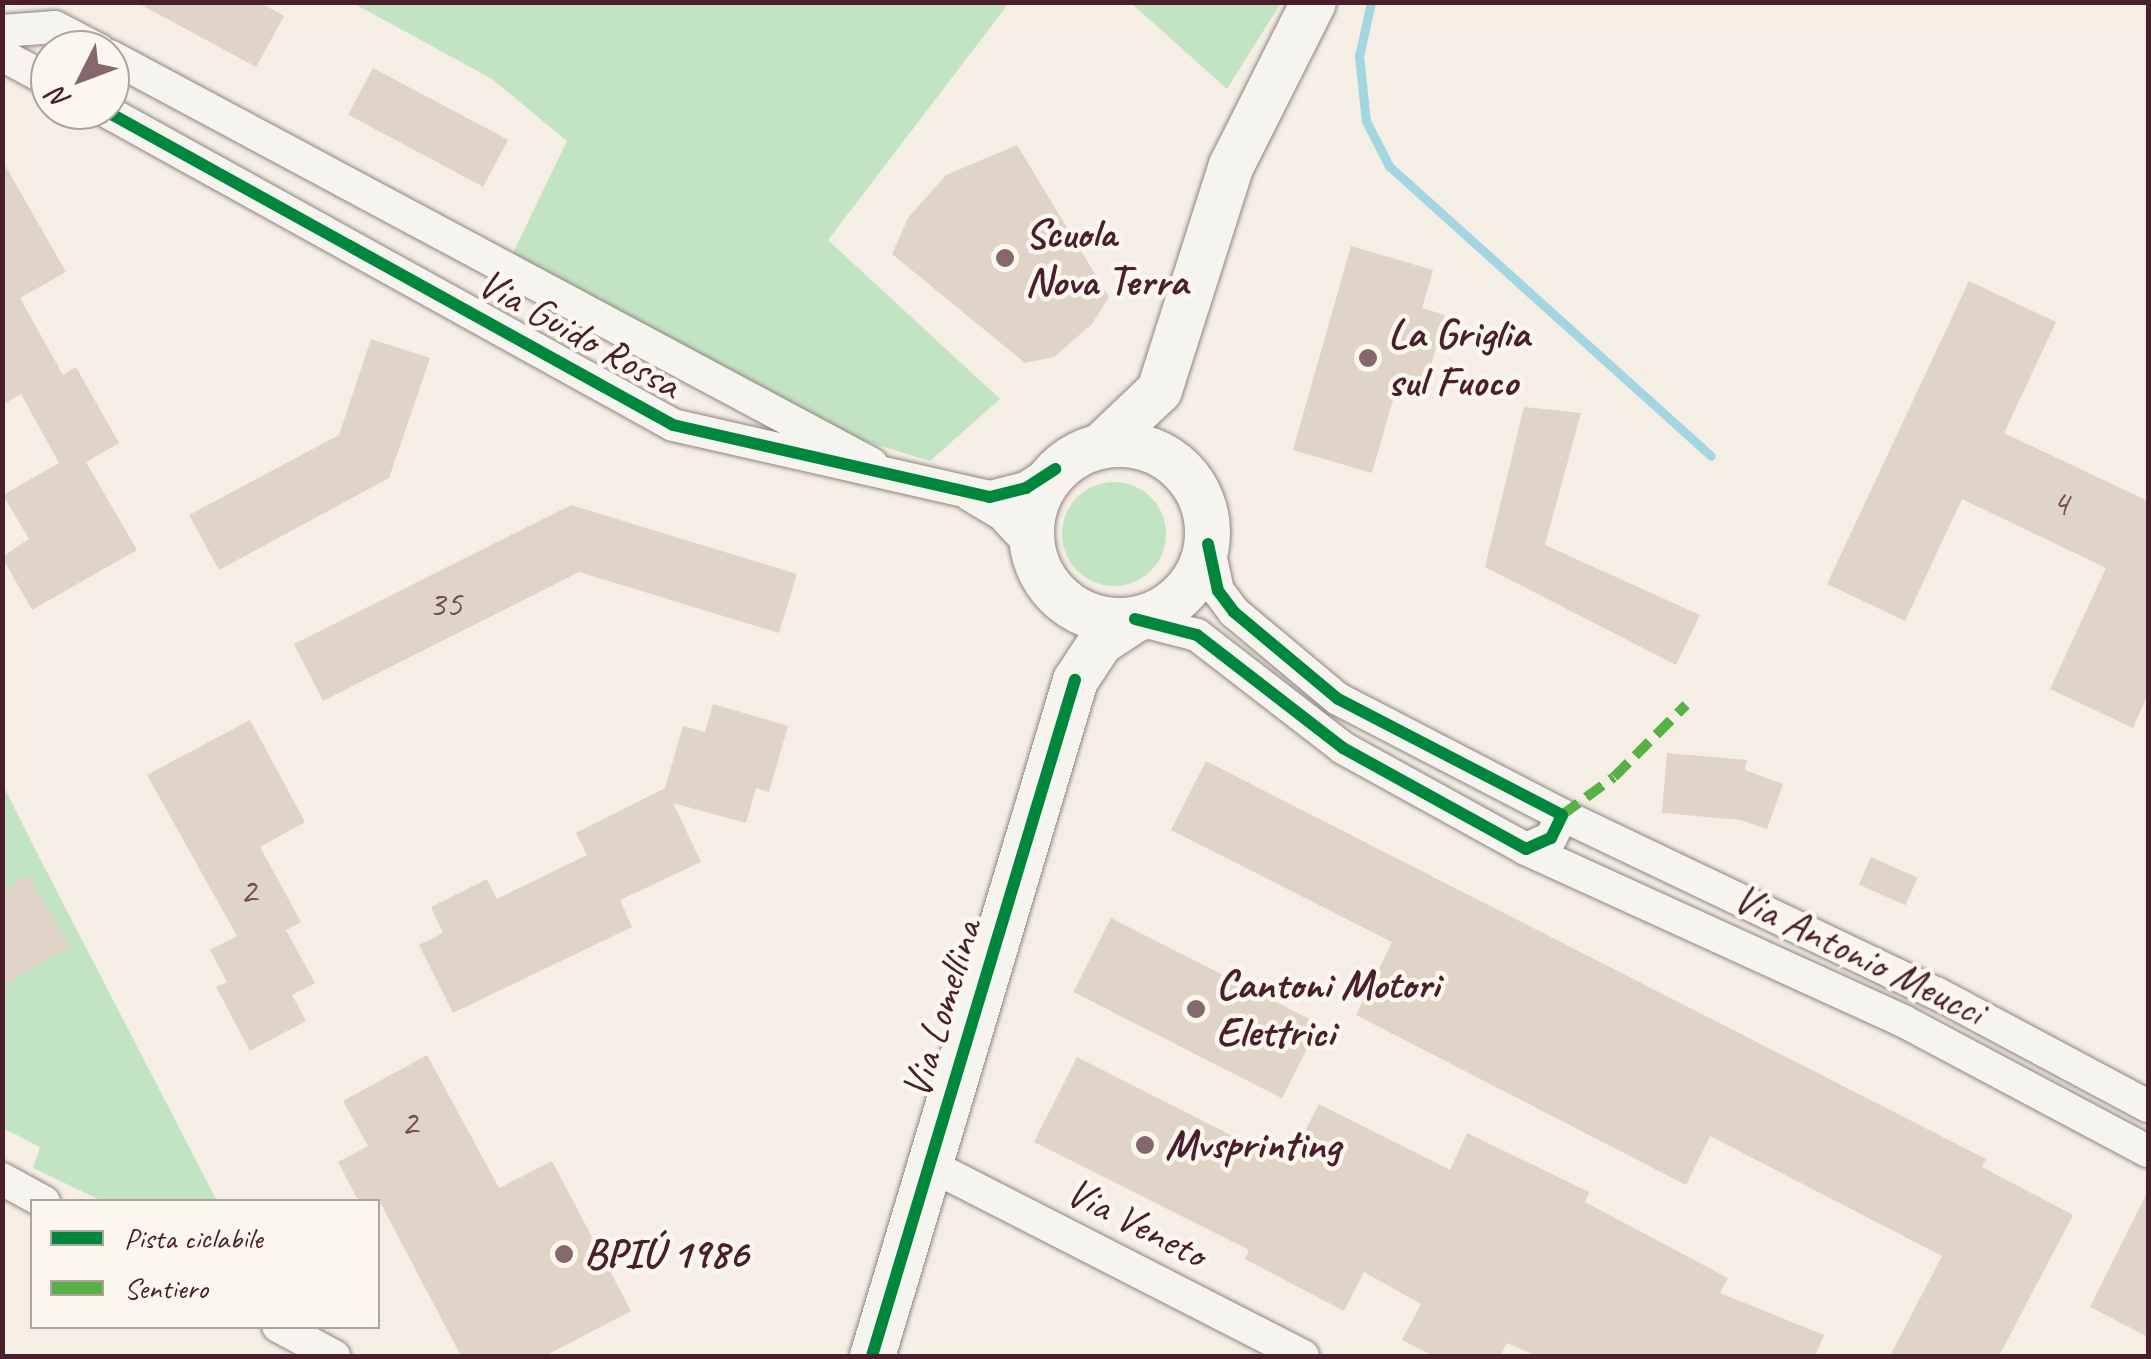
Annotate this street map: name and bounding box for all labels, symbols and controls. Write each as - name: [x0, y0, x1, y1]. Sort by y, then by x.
- north arrow: [30, 30, 130, 130]
- text: N: [40, 81, 78, 117]
- place label: Scuola Nova Terra: [1025, 209, 1185, 308]
- marker: Scuola Nova Terra: [994, 247, 1016, 269]
- street label: Via Guido Rossa: [469, 258, 689, 410]
- place label: La Griglia sul Fuoco: [1388, 309, 1528, 408]
- marker: La Griglia sul Fuoco: [1357, 347, 1379, 369]
- house number: 4: [2051, 480, 2069, 526]
- house number: 35: [428, 581, 462, 627]
- house number: 2: [239, 868, 257, 914]
- street label: Via Antonio Meucci: [1726, 873, 1992, 1037]
- street label: Via Lomellina: [891, 913, 993, 1105]
- place label: Cantoni Motori Elettrici: [1216, 960, 1439, 1058]
- marker: Cantoni Motori Elettrici: [1185, 998, 1207, 1020]
- house number: 2: [400, 1100, 418, 1146]
- place label: Mvsprinting: [1165, 1120, 1340, 1170]
- marker: Mvsprinting: [1134, 1134, 1156, 1156]
- street label: Via Veneto: [1058, 1167, 1214, 1279]
- legend: [30, 1199, 380, 1329]
- text: Pista ciclabile: [124, 1219, 262, 1257]
- place label: BPIÚ 1986: [584, 1229, 748, 1279]
- marker: BPIÚ 1986: [553, 1243, 575, 1265]
- text: Sentiero: [124, 1269, 208, 1307]

